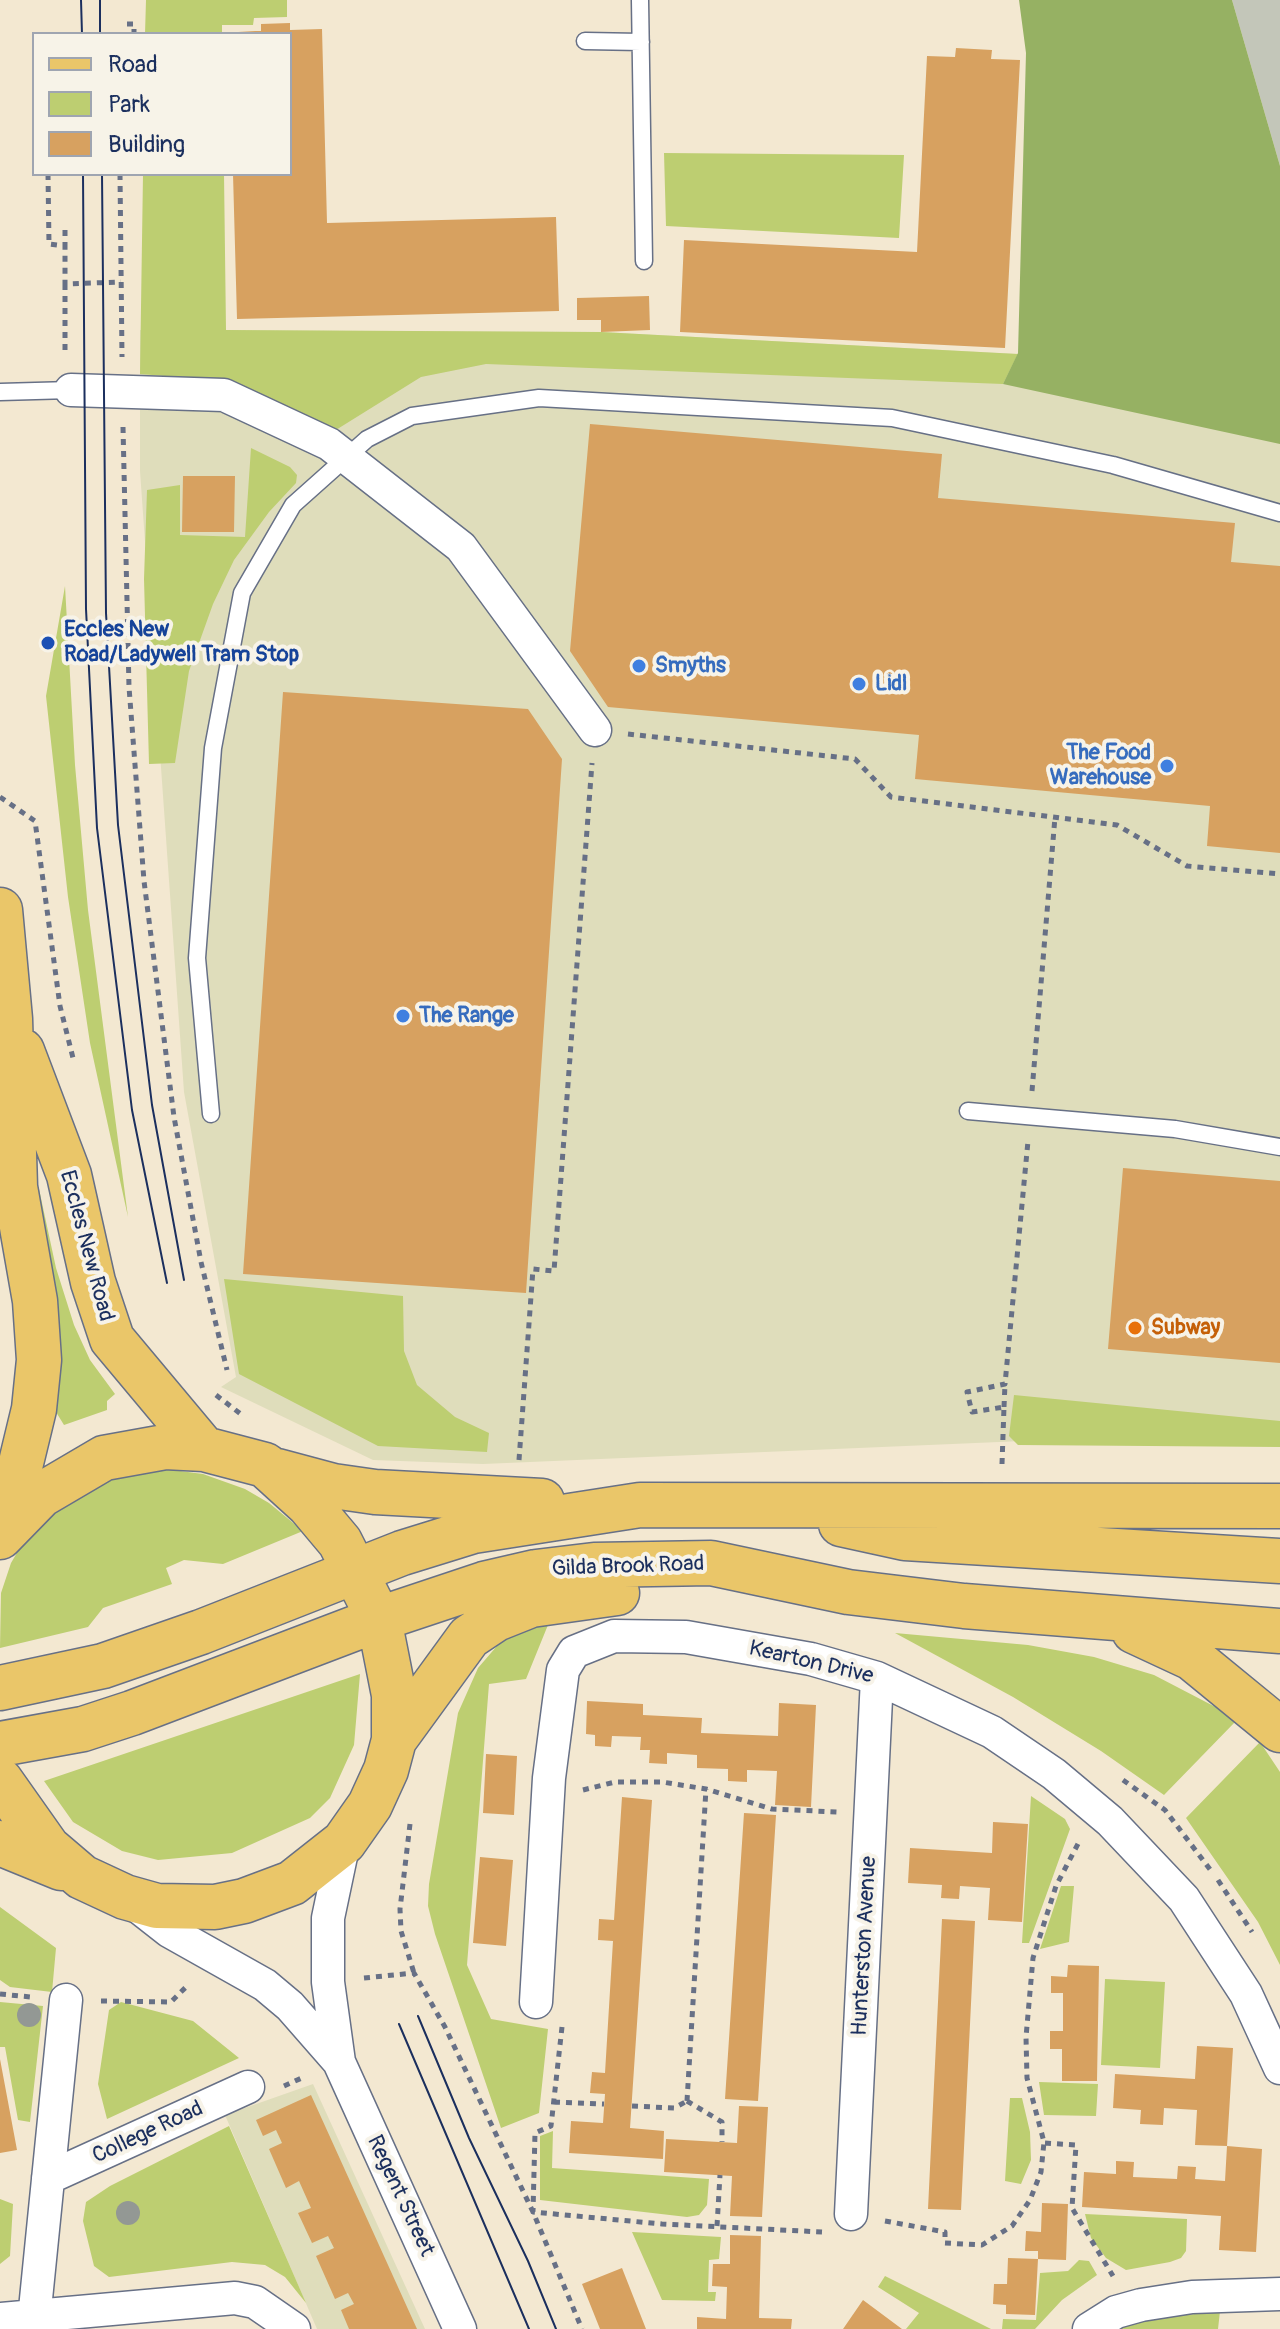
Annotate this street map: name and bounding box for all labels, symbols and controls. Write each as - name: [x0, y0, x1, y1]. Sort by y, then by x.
- legend: [32, 32, 292, 176]
- text: Road: [108, 50, 158, 79]
- text: Park: [108, 90, 150, 119]
- text: Building: [108, 130, 185, 159]
- place label: Eccles New Road/Ladywell Tram Stop: [64, 617, 299, 668]
- marker: Eccles New Road/Ladywell Tram Stop: [39, 634, 57, 652]
- place label: Smyths: [655, 653, 726, 679]
- marker: Smyths: [630, 657, 648, 675]
- place label: Lidl: [875, 671, 907, 697]
- marker: Lidl: [850, 675, 868, 693]
- place label: The Food Warehouse: [1050, 740, 1151, 792]
- marker: The Food Warehouse: [1158, 757, 1176, 775]
- place label: The Range: [419, 1003, 514, 1029]
- marker: The Range: [394, 1007, 412, 1025]
- street label: Eccles New Road: [53, 1168, 119, 1324]
- place label: Subway: [1151, 1315, 1220, 1341]
- marker: Subway: [1126, 1319, 1144, 1337]
- street label: Gilda Brook Road: [551, 1551, 705, 1583]
- street label: Kearton Drive: [746, 1636, 876, 1690]
- street label: Hunterston Avenue: [847, 1855, 883, 2037]
- street label: College Road: [89, 2096, 207, 2170]
- street label: Regent Street: [360, 2131, 440, 2261]

